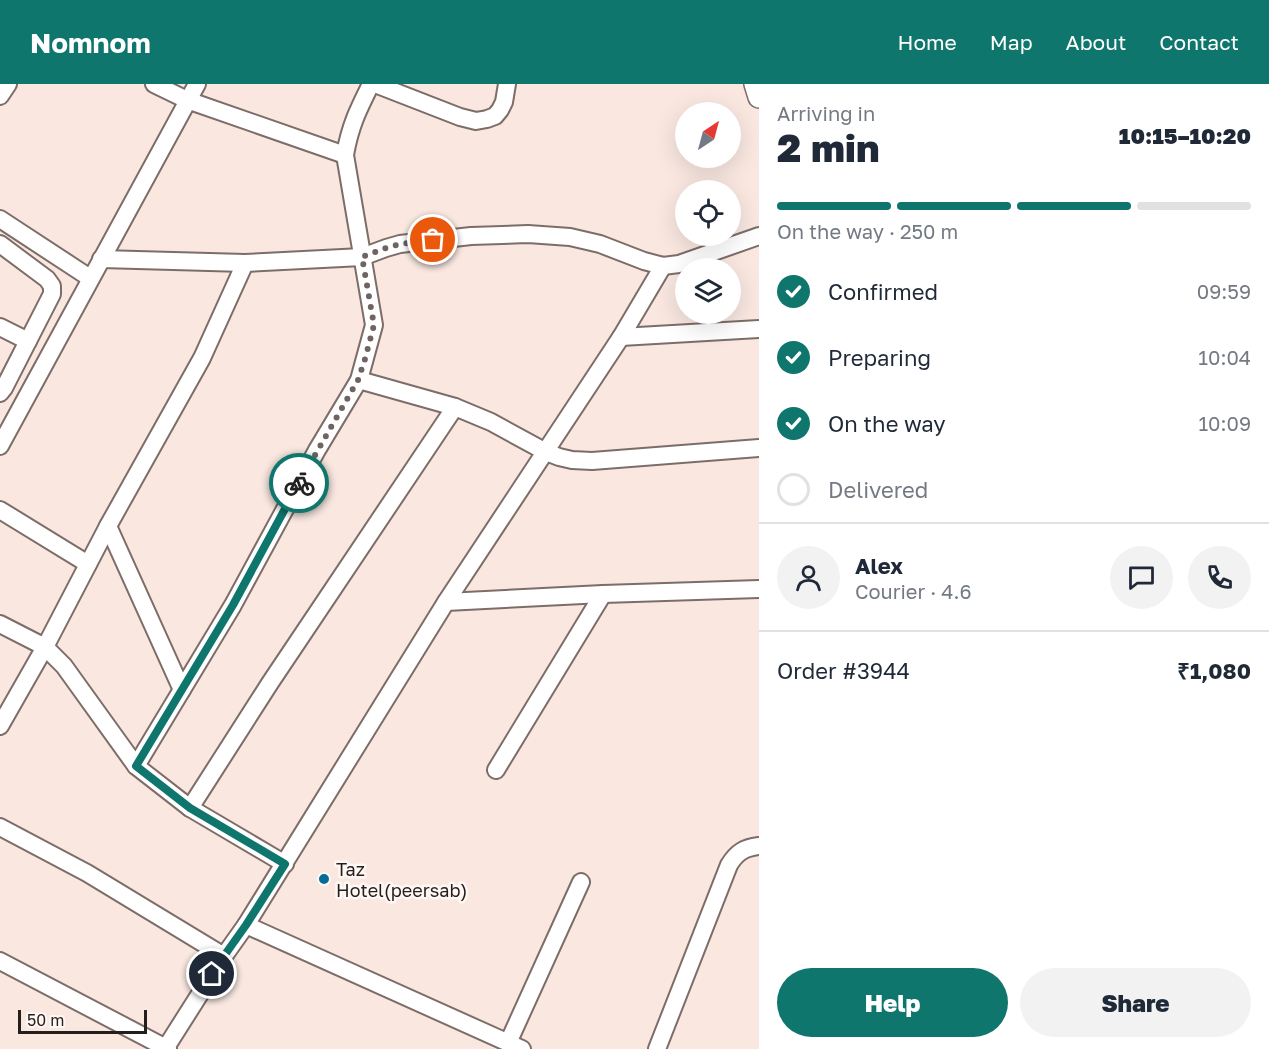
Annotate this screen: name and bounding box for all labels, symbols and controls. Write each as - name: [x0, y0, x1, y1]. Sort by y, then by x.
- text: Nomnom: [30, 26, 151, 59]
- text: Home: [897, 29, 957, 55]
- text: Map: [990, 29, 1033, 55]
- text: About: [1066, 29, 1126, 55]
- text: Contact: [1159, 29, 1239, 55]
- text: Arriving in: [777, 101, 875, 125]
- north arrow: [675, 102, 741, 168]
- map controls: [675, 102, 741, 324]
- text: 10:15–10:20: [1119, 122, 1251, 149]
- text: 2 min: [777, 124, 880, 171]
- button: locate: [675, 180, 741, 246]
- pin: [407, 214, 458, 265]
- text: On the way · 250 m: [777, 219, 958, 243]
- icon: bag: [416, 223, 449, 256]
- button: layers: [675, 258, 741, 324]
- icon: check: [777, 275, 810, 308]
- text: Confirmed: [828, 278, 938, 305]
- text: 09:59: [1197, 279, 1251, 303]
- icon: check: [777, 341, 810, 374]
- text: Preparing: [828, 344, 931, 371]
- text: 10:04: [1198, 345, 1251, 369]
- icon: check: [777, 407, 810, 440]
- text: On the way: [828, 410, 946, 437]
- text: 10:09: [1198, 411, 1251, 435]
- courier: [269, 453, 329, 513]
- icon: bike: [283, 467, 316, 500]
- text: Delivered: [828, 476, 928, 503]
- button: person: [777, 546, 840, 609]
- button: chat: [1110, 546, 1173, 609]
- button: phone: [1188, 546, 1251, 609]
- text: Alex: [855, 552, 903, 579]
- text: Courier · 4.6: [855, 579, 972, 603]
- text: Order #3944: [777, 657, 910, 684]
- text: ₹1,080: [1177, 657, 1251, 684]
- place label: Taz Hotel(peersab): [336, 858, 467, 901]
- marker: Taz Hotel(peersab): [317, 872, 331, 886]
- pin: [186, 948, 237, 999]
- icon: home: [195, 957, 228, 990]
- button: Help: [777, 968, 1008, 1037]
- button: Share: [1020, 968, 1251, 1037]
- scale bar: [18, 1007, 147, 1034]
- text: 50 m: [27, 1010, 64, 1030]

